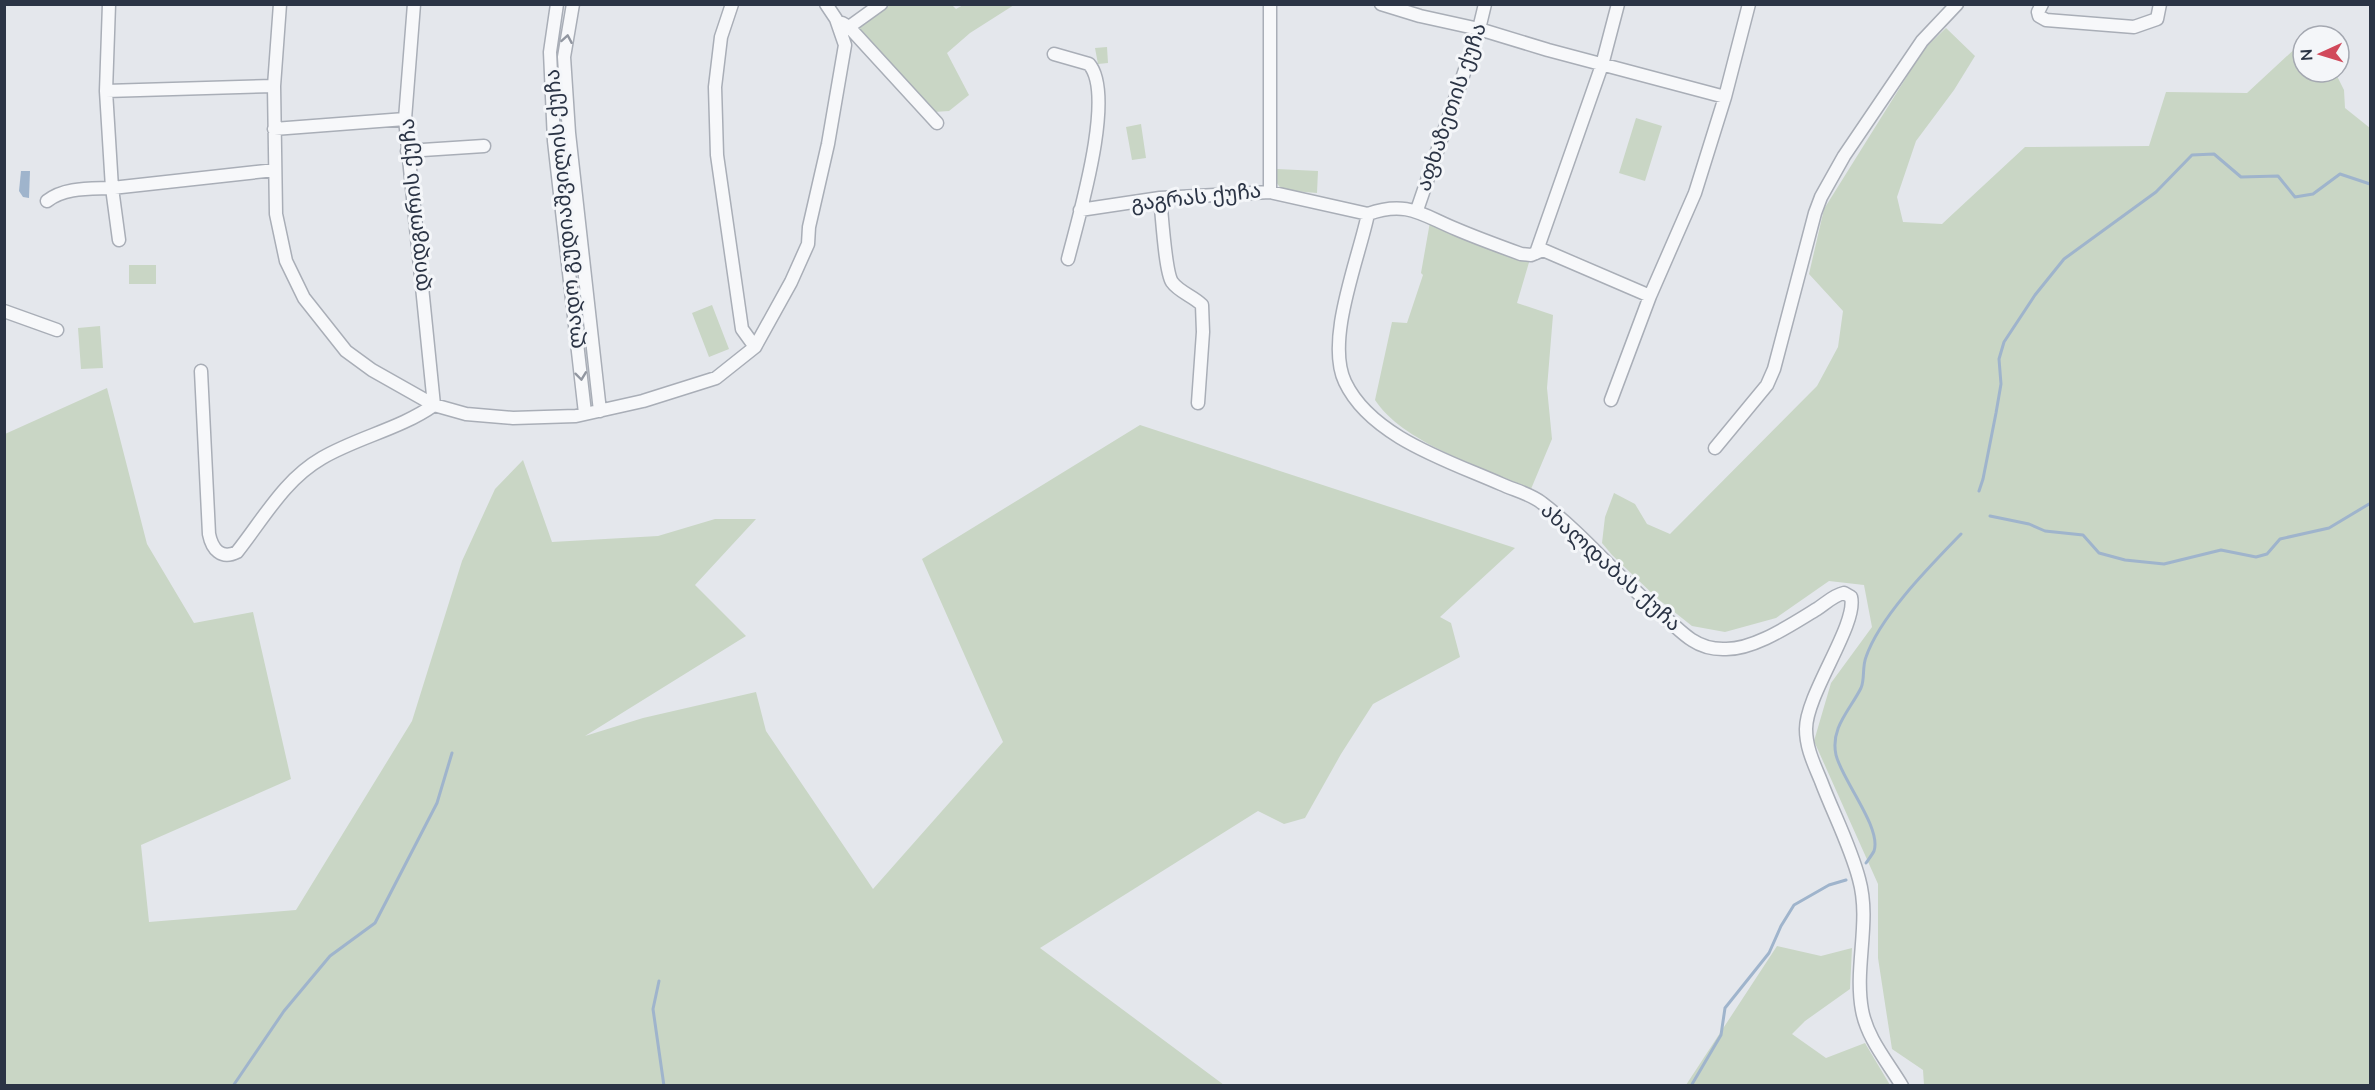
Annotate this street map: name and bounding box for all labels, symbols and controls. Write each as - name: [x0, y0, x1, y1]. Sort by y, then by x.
- street label: აფხაზეთის ქუჩა: [1409, 19, 1493, 195]
- north arrow: [2291, 24, 2351, 84]
- one-way arrow: [561, 35, 573, 44]
- text: N: [2296, 48, 2318, 62]
- street label: ლადო გუდიაშვილის ქუჩა: [538, 68, 590, 350]
- street label: დიდგორის ქუჩა: [392, 117, 436, 293]
- street label: გაგრას ქუჩა: [1129, 176, 1263, 218]
- one-way arrow: [574, 371, 587, 380]
- street label: ახალდაბას ქუჩა: [1535, 496, 1687, 638]

